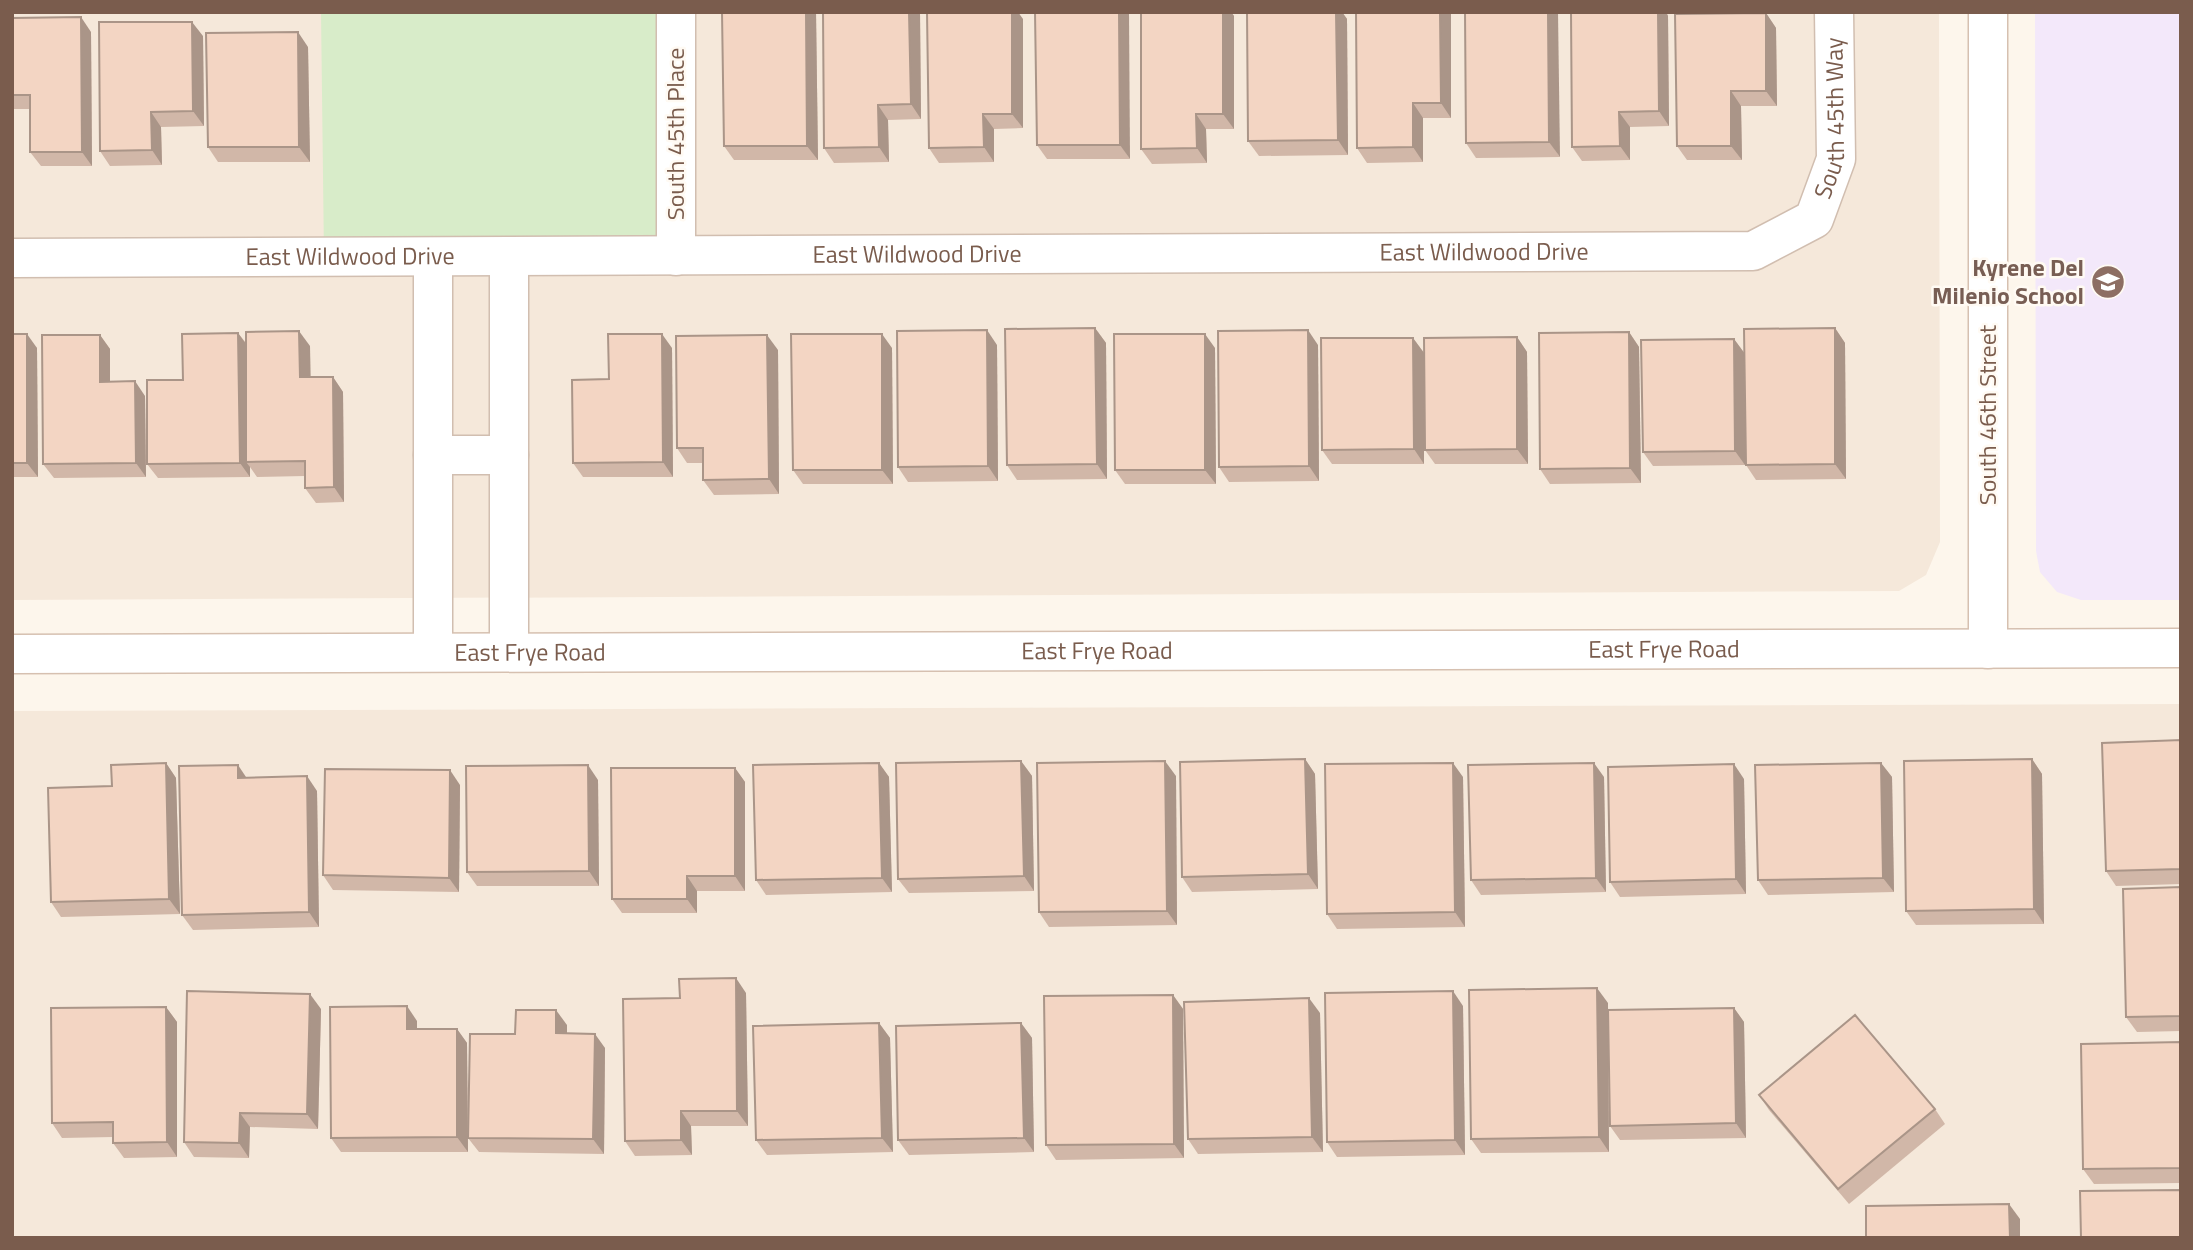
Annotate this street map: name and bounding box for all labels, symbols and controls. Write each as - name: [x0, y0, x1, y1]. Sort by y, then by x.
- street label: South 45th Way: [1804, 37, 1853, 204]
- street label: South 45th Place: [657, 48, 693, 220]
- street label: East Wildwood Drive: [1379, 233, 1589, 270]
- street label: East Wildwood Drive: [812, 235, 1022, 272]
- street label: East Wildwood Drive: [245, 237, 455, 274]
- place label: Kyrene Del Milenio School: [1932, 249, 2084, 313]
- school or university icon: Kyrene Del Milenio School: [2089, 263, 2127, 301]
- street label: South 46th Street: [1969, 324, 2005, 505]
- street label: East Frye Road: [1588, 630, 1740, 667]
- street label: East Frye Road: [1021, 632, 1173, 668]
- street label: East Frye Road: [454, 633, 606, 670]

